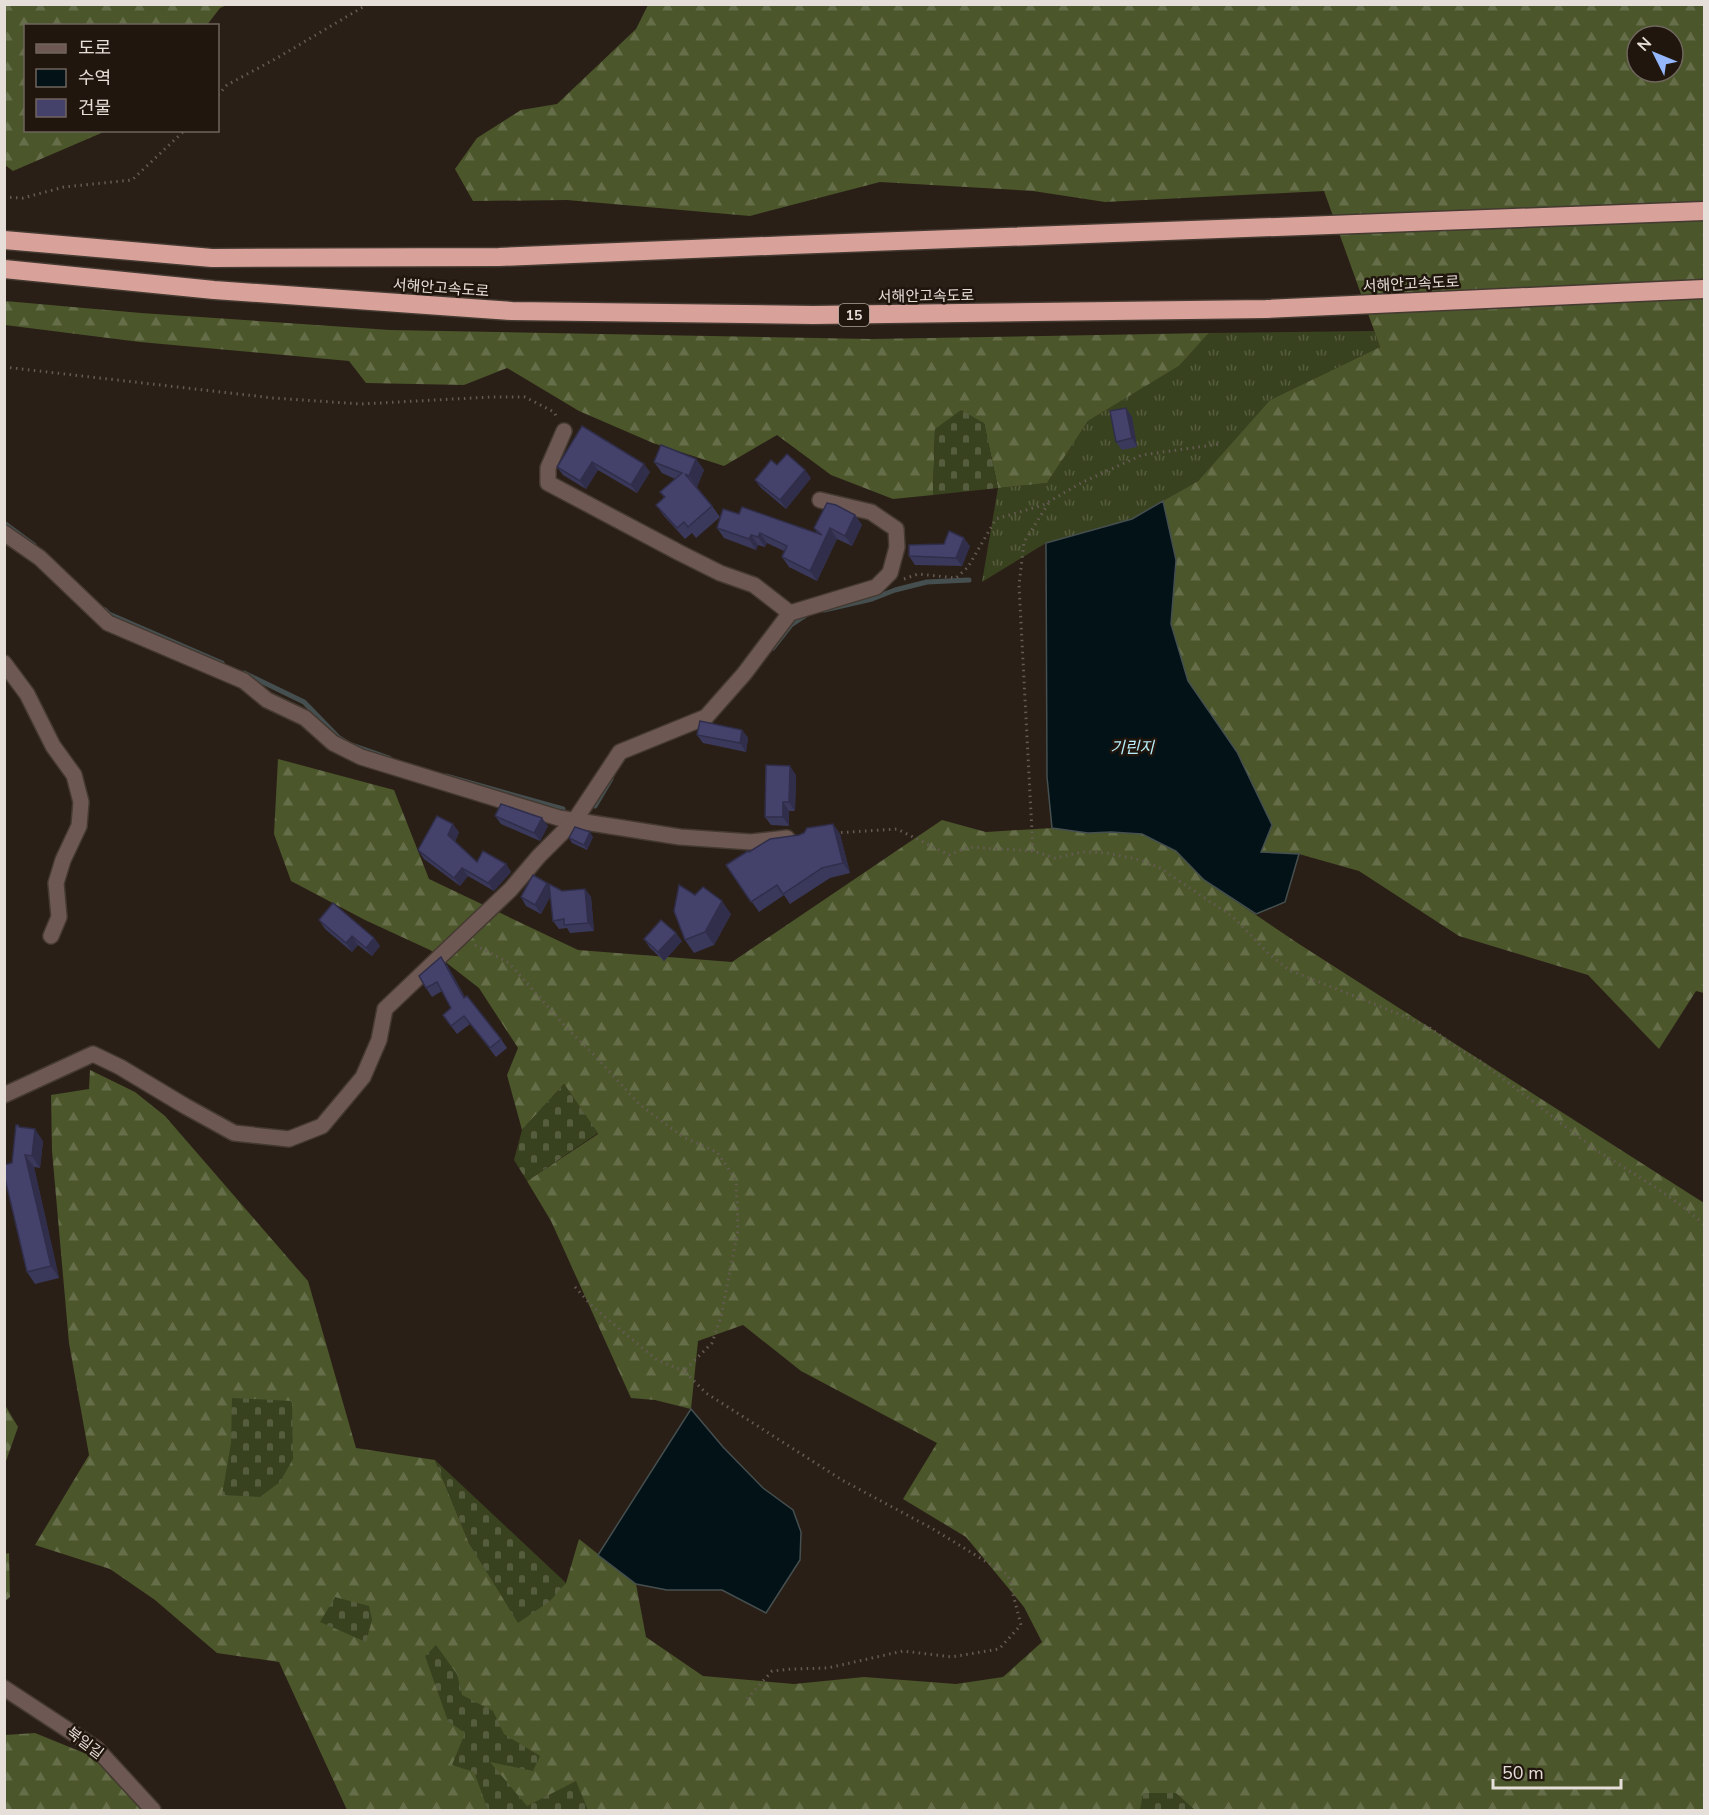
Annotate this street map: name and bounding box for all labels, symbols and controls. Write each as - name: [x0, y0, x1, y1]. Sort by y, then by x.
- legend: [24, 24, 219, 132]
- north arrow: [1625, 24, 1685, 84]
- text: N: [1633, 33, 1657, 56]
- text: 도로: [78, 36, 111, 60]
- text: 수역: [78, 66, 111, 90]
- text: 건물: [78, 96, 111, 120]
- street label: 서해안고속도로: [1362, 271, 1460, 297]
- street label: 서해안고속도로: [392, 275, 490, 301]
- street label: 서해안고속도로: [878, 285, 974, 307]
- road number: 15: [839, 304, 869, 326]
- water label: 기린지: [1110, 737, 1155, 759]
- street label: 북일길: [62, 1723, 108, 1763]
- scale bar: [1493, 1752, 1620, 1790]
- text: 50 m: [1502, 1761, 1544, 1785]

